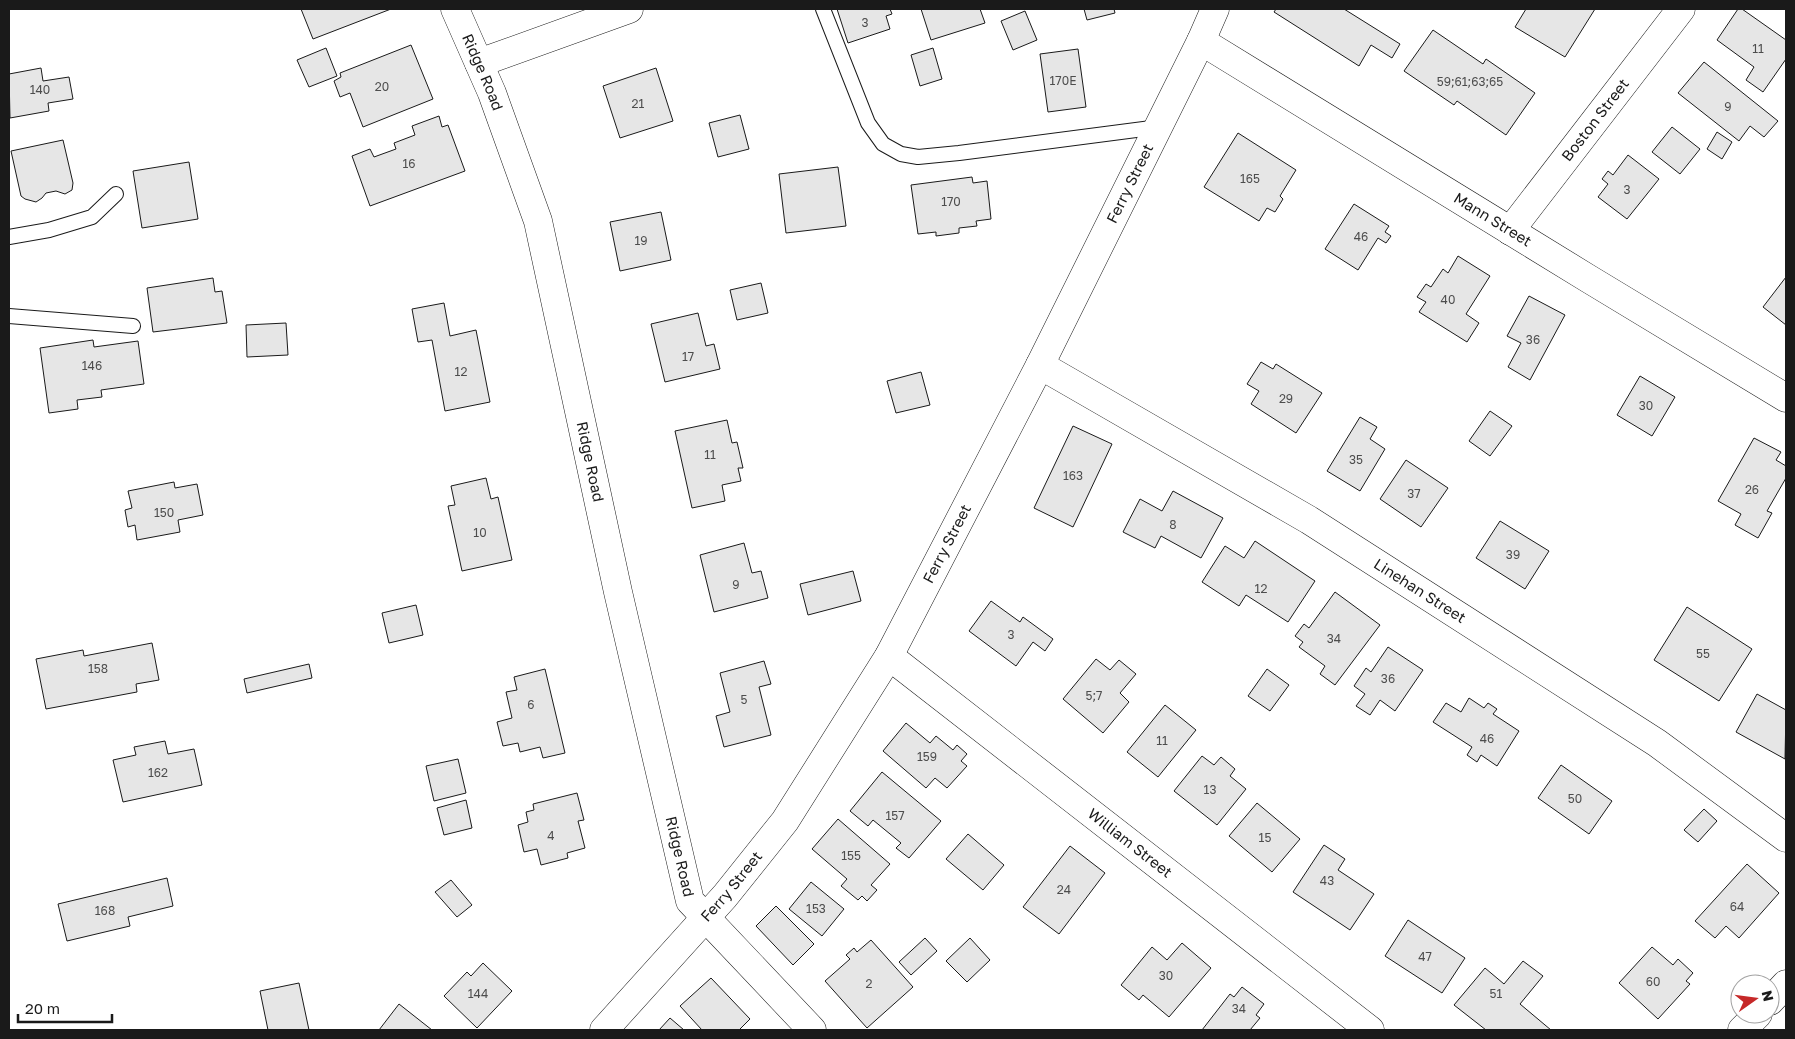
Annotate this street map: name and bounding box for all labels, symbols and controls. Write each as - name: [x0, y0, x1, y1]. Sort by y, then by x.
- house number: 3: [861, 15, 869, 30]
- street label: Ridge Road: [459, 31, 508, 113]
- house number: 11: [1752, 41, 1764, 56]
- house number: 170E: [1050, 73, 1076, 88]
- house number: 59;61;63;65: [1437, 74, 1503, 89]
- street label: Boston Street: [1557, 75, 1632, 164]
- house number: 20: [375, 79, 389, 94]
- house number: 140: [30, 82, 50, 97]
- house number: 21: [632, 96, 645, 111]
- house number: 9: [1724, 99, 1732, 114]
- street label: Ferry Street: [1102, 141, 1156, 226]
- house number: 16: [402, 156, 416, 171]
- house number: 165: [1240, 171, 1260, 186]
- house number: 3: [1623, 182, 1631, 197]
- street label: Mann Street: [1451, 188, 1535, 250]
- house number: 170: [941, 194, 961, 209]
- house number: 46: [1354, 229, 1368, 244]
- house number: 19: [634, 233, 648, 248]
- house number: 40: [1441, 292, 1455, 307]
- house number: 36: [1526, 332, 1540, 347]
- house number: 17: [682, 349, 694, 364]
- house number: 146: [82, 358, 102, 373]
- house number: 12: [455, 364, 467, 379]
- house number: 29: [1279, 391, 1293, 406]
- house number: 30: [1639, 398, 1653, 413]
- street label: Ridge Road: [573, 419, 608, 503]
- house number: 11: [704, 447, 716, 462]
- house number: 35: [1349, 452, 1363, 467]
- house number: 163: [1063, 468, 1083, 483]
- house number: 26: [1745, 482, 1759, 497]
- house number: 37: [1407, 486, 1421, 501]
- street label: Ferry Street: [918, 501, 974, 586]
- house number: 150: [154, 505, 174, 520]
- house number: 8: [1169, 517, 1177, 532]
- house number: 10: [473, 525, 487, 540]
- house number: 39: [1506, 547, 1520, 562]
- street label: Linehan Street: [1371, 554, 1470, 626]
- house number: 9: [732, 577, 740, 592]
- house number: 12: [1255, 581, 1267, 596]
- house number: 3: [1007, 627, 1015, 642]
- house number: 34: [1327, 631, 1341, 646]
- house number: 55: [1696, 646, 1710, 661]
- house number: 158: [88, 661, 108, 676]
- house number: 36: [1381, 671, 1395, 686]
- house number: 5;7: [1086, 688, 1102, 703]
- house number: 5: [741, 692, 748, 707]
- house number: 6: [527, 697, 535, 712]
- house number: 46: [1480, 731, 1494, 746]
- house number: 11: [1156, 733, 1168, 748]
- house number: 159: [917, 749, 937, 764]
- house number: 162: [148, 765, 168, 780]
- house number: 13: [1204, 782, 1216, 797]
- house number: 50: [1568, 791, 1582, 806]
- street label: William Street: [1085, 804, 1176, 881]
- house number: 157: [885, 808, 905, 823]
- street label: Ridge Road: [663, 814, 699, 898]
- house number: 4: [547, 828, 555, 843]
- house number: 15: [1259, 830, 1271, 845]
- street label: Ferry Street: [696, 847, 765, 925]
- house number: 155: [841, 848, 861, 863]
- house number: 43: [1320, 873, 1334, 888]
- house number: 24: [1057, 882, 1071, 897]
- house number: 64: [1730, 899, 1744, 914]
- house number: 153: [806, 901, 826, 916]
- house number: 168: [95, 903, 115, 918]
- house number: 47: [1418, 949, 1432, 964]
- house number: 30: [1159, 968, 1173, 983]
- house number: 60: [1646, 974, 1660, 989]
- north arrow: [1730, 974, 1780, 1024]
- house number: 2: [866, 976, 873, 991]
- house number: 144: [468, 986, 488, 1001]
- house number: 51: [1490, 986, 1503, 1001]
- text: N: [1759, 989, 1778, 1003]
- scale bar: [18, 992, 111, 1024]
- text: 20 m: [25, 999, 60, 1017]
- house number: 34: [1232, 1001, 1246, 1016]

